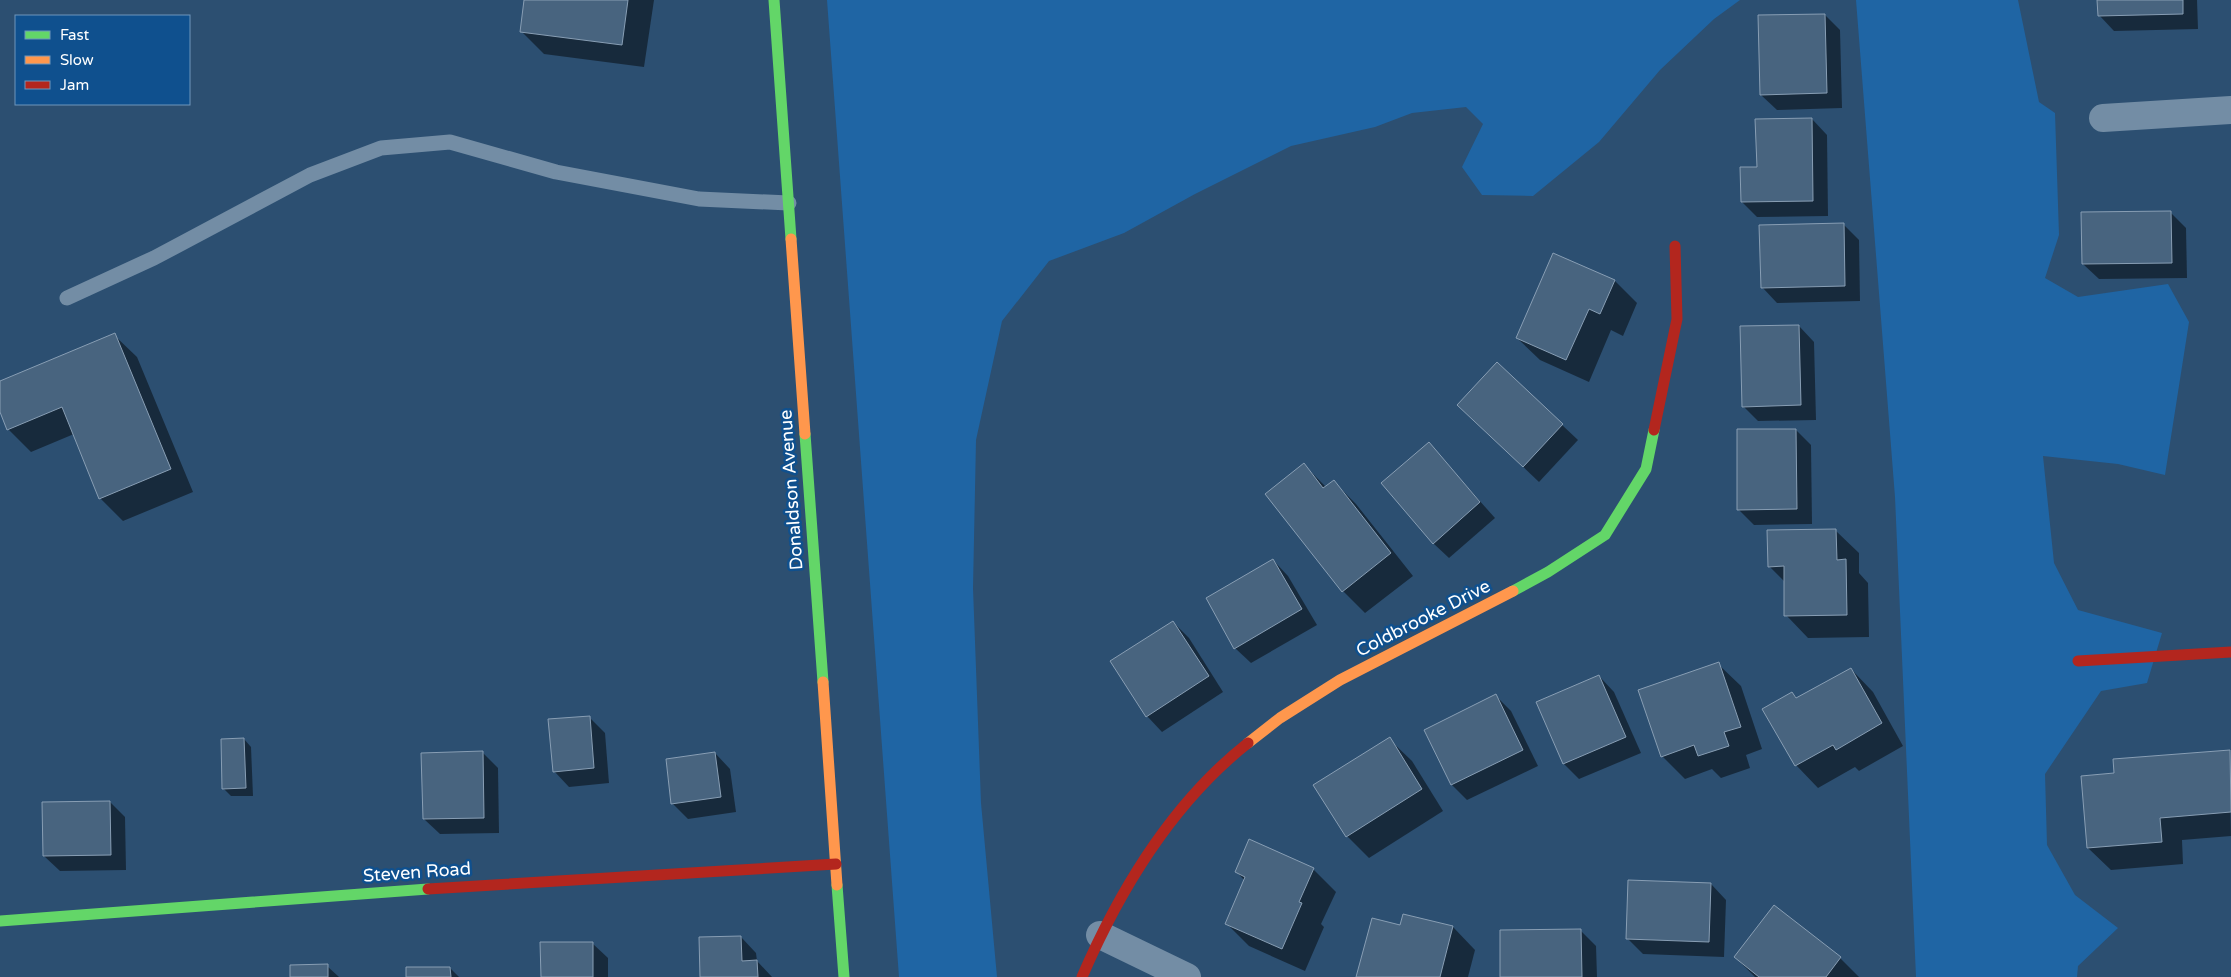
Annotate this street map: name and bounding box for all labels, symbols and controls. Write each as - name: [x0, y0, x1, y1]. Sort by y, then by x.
- legend: [15, 15, 190, 105]
- text: Fast: [60, 26, 90, 44]
- text: Slow: [60, 51, 94, 69]
- text: Jam: [60, 76, 89, 94]
- street label: Donaldson Avenue: [774, 409, 808, 571]
- street label: Coldbrooke Drive: [1352, 575, 1494, 661]
- street label: Steven Road: [362, 857, 472, 887]

